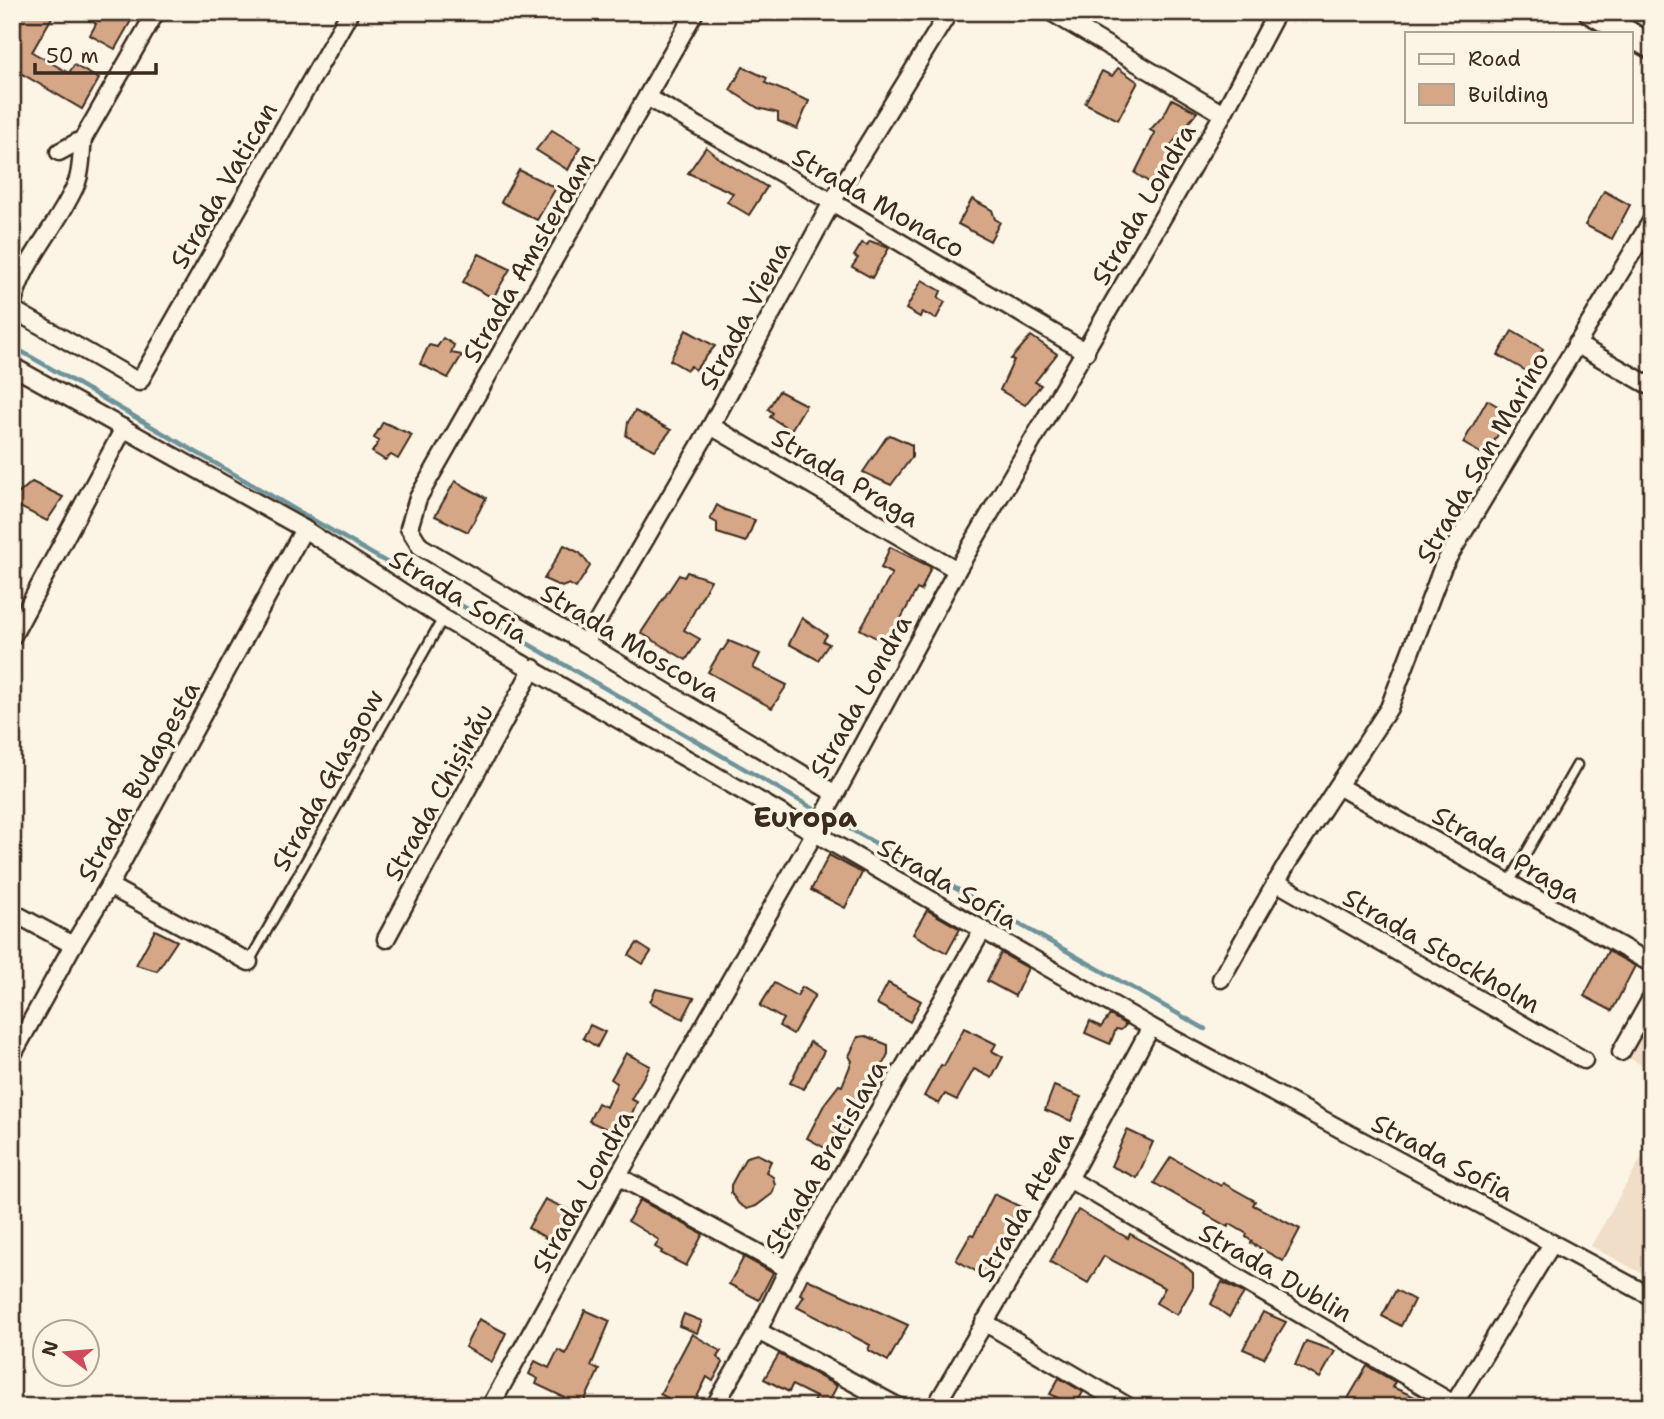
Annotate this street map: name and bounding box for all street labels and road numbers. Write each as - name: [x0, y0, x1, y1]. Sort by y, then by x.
- street label: Strada Vatican: [161, 95, 285, 275]
- street label: Strada Londra: [1082, 117, 1204, 291]
- street label: Strada Monaco: [786, 138, 972, 266]
- street label: Strada Amsterdam: [453, 145, 603, 369]
- street label: Strada Viena: [690, 234, 798, 396]
- street label: Strada San Marino: [1407, 345, 1557, 569]
- street label: Strada Praga: [766, 419, 926, 535]
- street label: Strada Sofia: [383, 541, 535, 651]
- street label: Strada Moscova: [535, 575, 727, 709]
- street label: Strada Londra: [801, 608, 919, 784]
- street label: Strada Budapesta: [68, 674, 208, 888]
- street label: Strada Glasgow: [262, 683, 392, 877]
- street label: Strada Chișinău: [375, 697, 502, 887]
- street label: Strada Praga: [1426, 797, 1588, 911]
- street label: Strada Sofia: [872, 829, 1024, 937]
- street label: Strada Stockholm: [1337, 879, 1547, 1021]
- street label: Strada Bratislava: [755, 1053, 895, 1259]
- street label: Strada Londra: [523, 1103, 641, 1279]
- street label: Strada Sofia: [1366, 1105, 1520, 1209]
- street label: Strada Atena: [967, 1124, 1081, 1288]
- street label: Strada Dublin: [1193, 1214, 1359, 1330]

